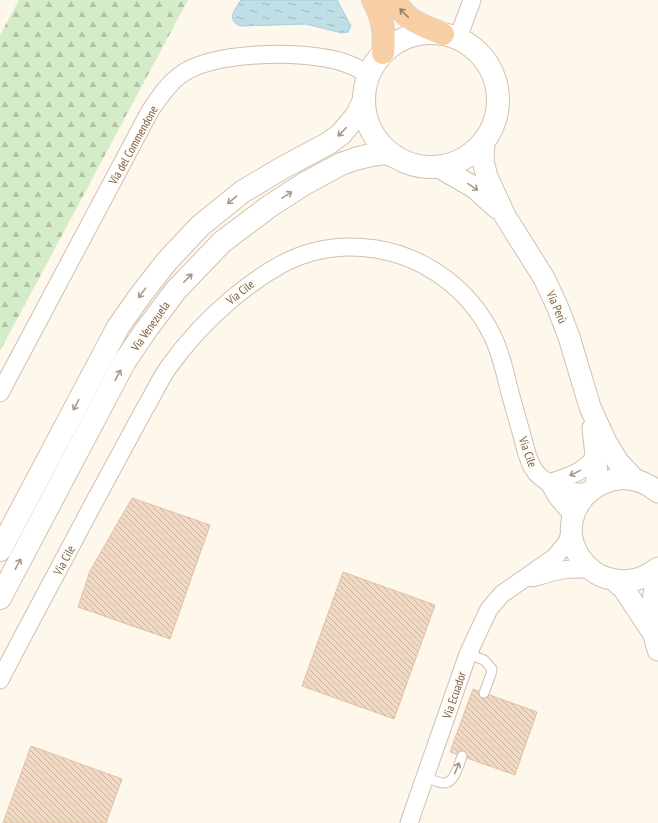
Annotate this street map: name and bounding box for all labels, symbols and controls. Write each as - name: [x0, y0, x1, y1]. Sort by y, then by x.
- one-way arrow: [399, 8, 409, 18]
- street label: Via del Commendone: [105, 103, 161, 188]
- one-way arrow: [338, 127, 347, 137]
- one-way arrow: [467, 183, 478, 191]
- one-way arrow: [281, 191, 292, 199]
- one-way arrow: [227, 196, 238, 205]
- one-way arrow: [183, 273, 192, 283]
- street label: Via Cile: [222, 276, 257, 308]
- one-way arrow: [138, 287, 146, 298]
- street label: Via Perù: [543, 287, 571, 326]
- street label: Via Venezuela: [127, 298, 173, 355]
- one-way arrow: [115, 369, 122, 381]
- one-way arrow: [72, 399, 80, 411]
- street label: Via Cile: [515, 434, 540, 469]
- one-way arrow: [570, 470, 582, 477]
- street label: Via Cile: [50, 543, 78, 578]
- one-way arrow: [15, 558, 22, 570]
- street label: Via Ecuador: [439, 669, 469, 721]
- one-way arrow: [454, 762, 461, 774]

